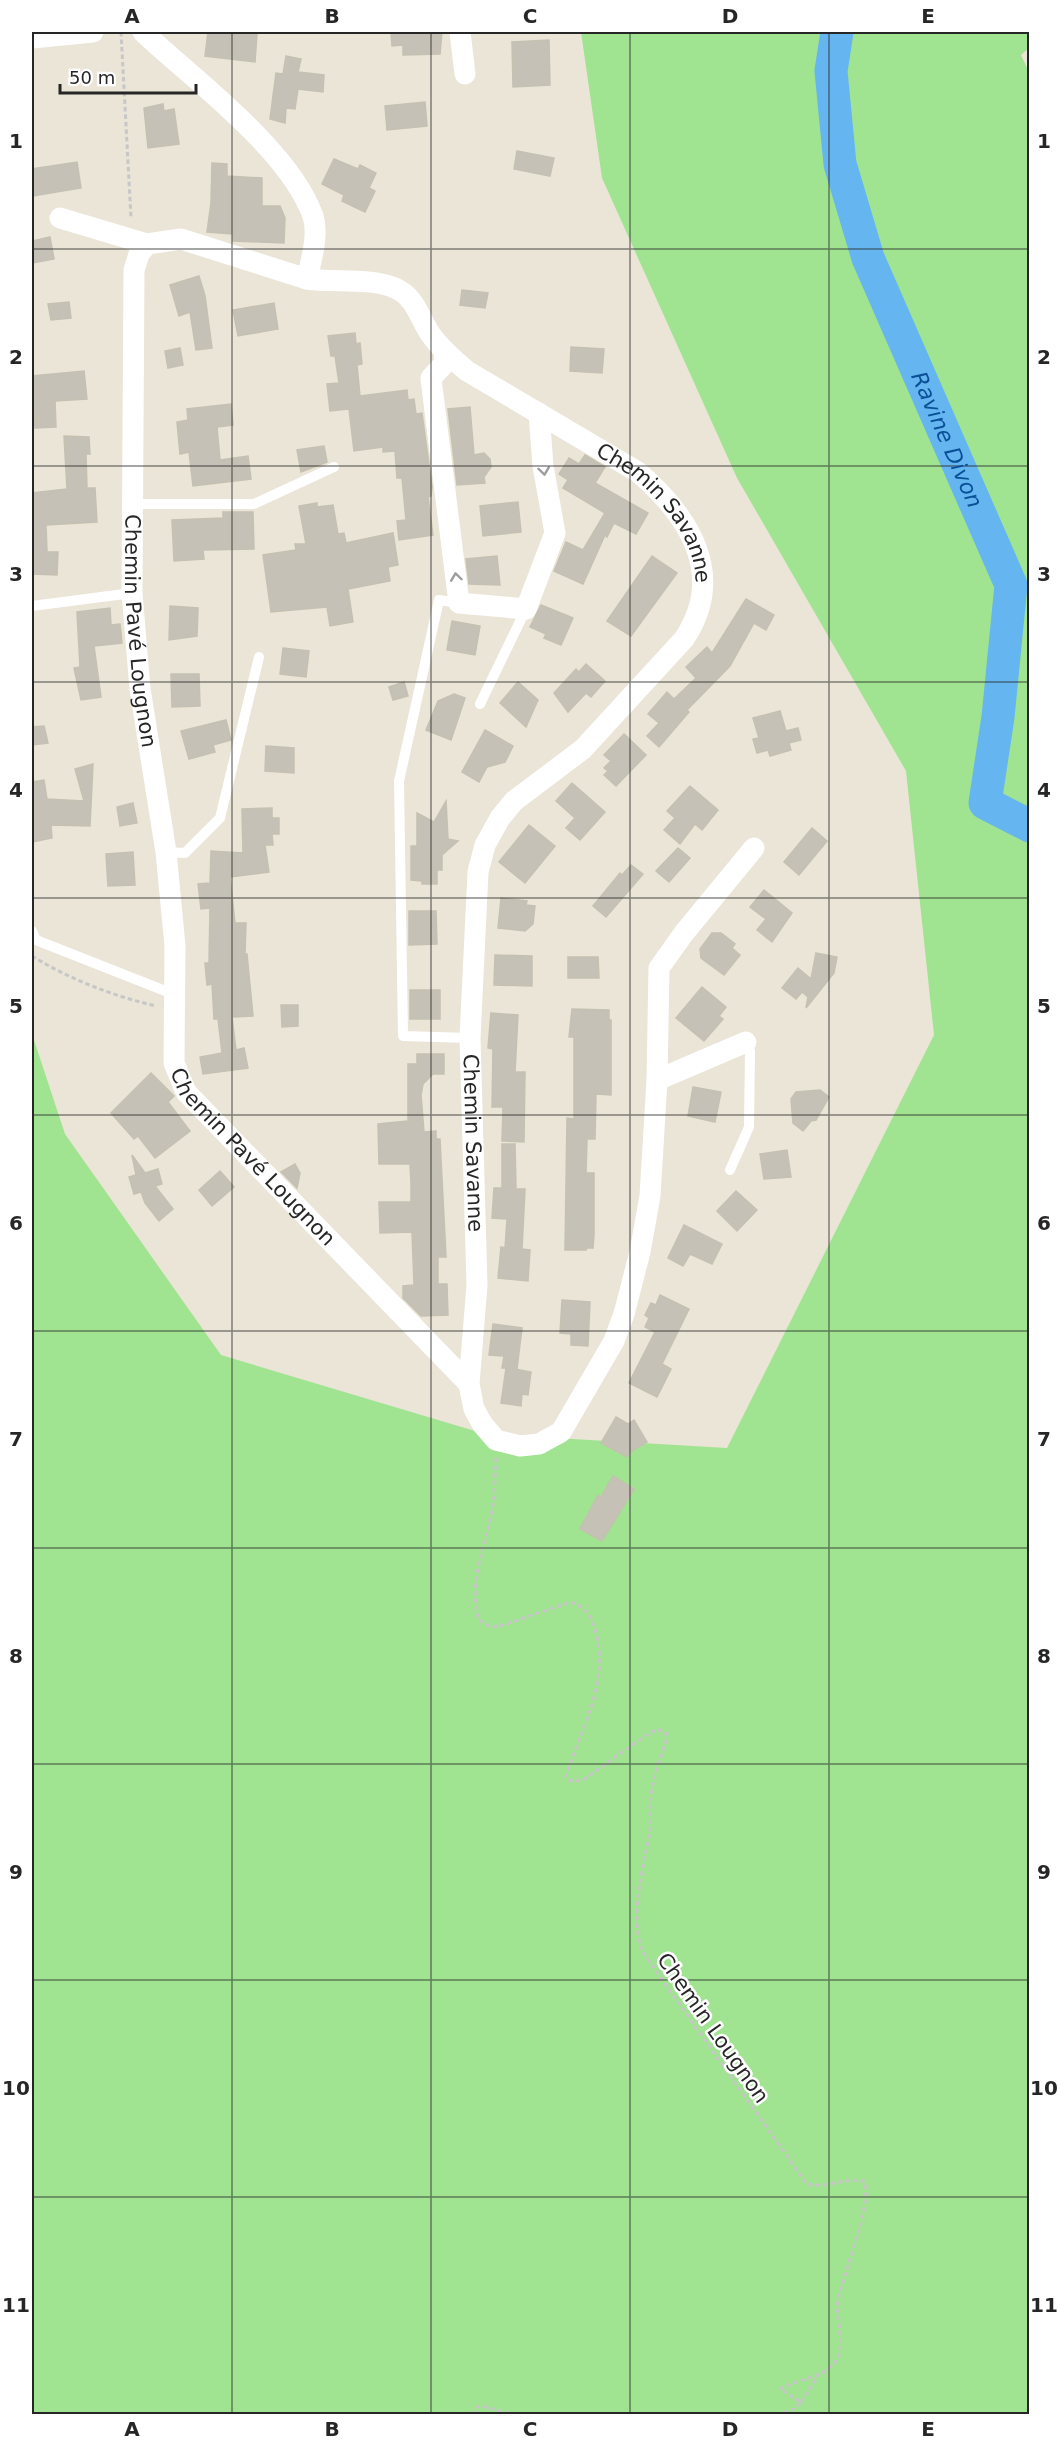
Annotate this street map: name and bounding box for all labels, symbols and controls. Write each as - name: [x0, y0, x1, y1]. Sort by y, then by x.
- text: A: [124, 4, 140, 28]
- text: B: [324, 4, 340, 28]
- text: C: [523, 4, 537, 28]
- text: D: [722, 4, 738, 28]
- text: E: [921, 4, 935, 28]
- scale bar: [60, 57, 196, 95]
- text: 50 m: [69, 67, 115, 88]
- text: 1: [9, 129, 23, 153]
- text: 1: [1037, 129, 1051, 153]
- text: 2: [9, 345, 23, 369]
- text: 2: [1037, 345, 1051, 369]
- water label: Ravine Divon: [907, 368, 988, 511]
- street label: Chemin Savanne: [592, 438, 715, 584]
- one-way arrow: [537, 466, 550, 476]
- street label: Chemin Pavé Lougnon: [120, 514, 161, 749]
- text: 3: [9, 562, 23, 586]
- text: 3: [1037, 562, 1051, 586]
- one-way arrow: [450, 572, 462, 581]
- text: 4: [9, 778, 23, 802]
- text: 4: [1037, 778, 1051, 802]
- text: 5: [9, 994, 23, 1018]
- text: 5: [1037, 994, 1051, 1018]
- street label: Chemin Savanne: [458, 1054, 487, 1232]
- street label: Chemin Pavé Lougnon: [165, 1064, 340, 1250]
- text: 6: [9, 1211, 23, 1235]
- text: 6: [1037, 1211, 1051, 1235]
- text: 7: [9, 1427, 23, 1451]
- text: 7: [1037, 1427, 1051, 1451]
- text: 8: [9, 1644, 23, 1668]
- text: 8: [1037, 1644, 1051, 1668]
- text: 9: [9, 1860, 23, 1884]
- text: 9: [1037, 1860, 1051, 1884]
- street label: Chemin Lougnon: [652, 1948, 774, 2108]
- text: 10: [2, 2076, 30, 2100]
- text: 10: [1030, 2076, 1058, 2100]
- text: 11: [2, 2293, 30, 2317]
- text: 11: [1030, 2293, 1058, 2317]
- text: A: [124, 2417, 140, 2441]
- text: B: [324, 2417, 340, 2441]
- text: C: [523, 2417, 537, 2441]
- text: D: [722, 2417, 738, 2441]
- text: E: [921, 2417, 935, 2441]

